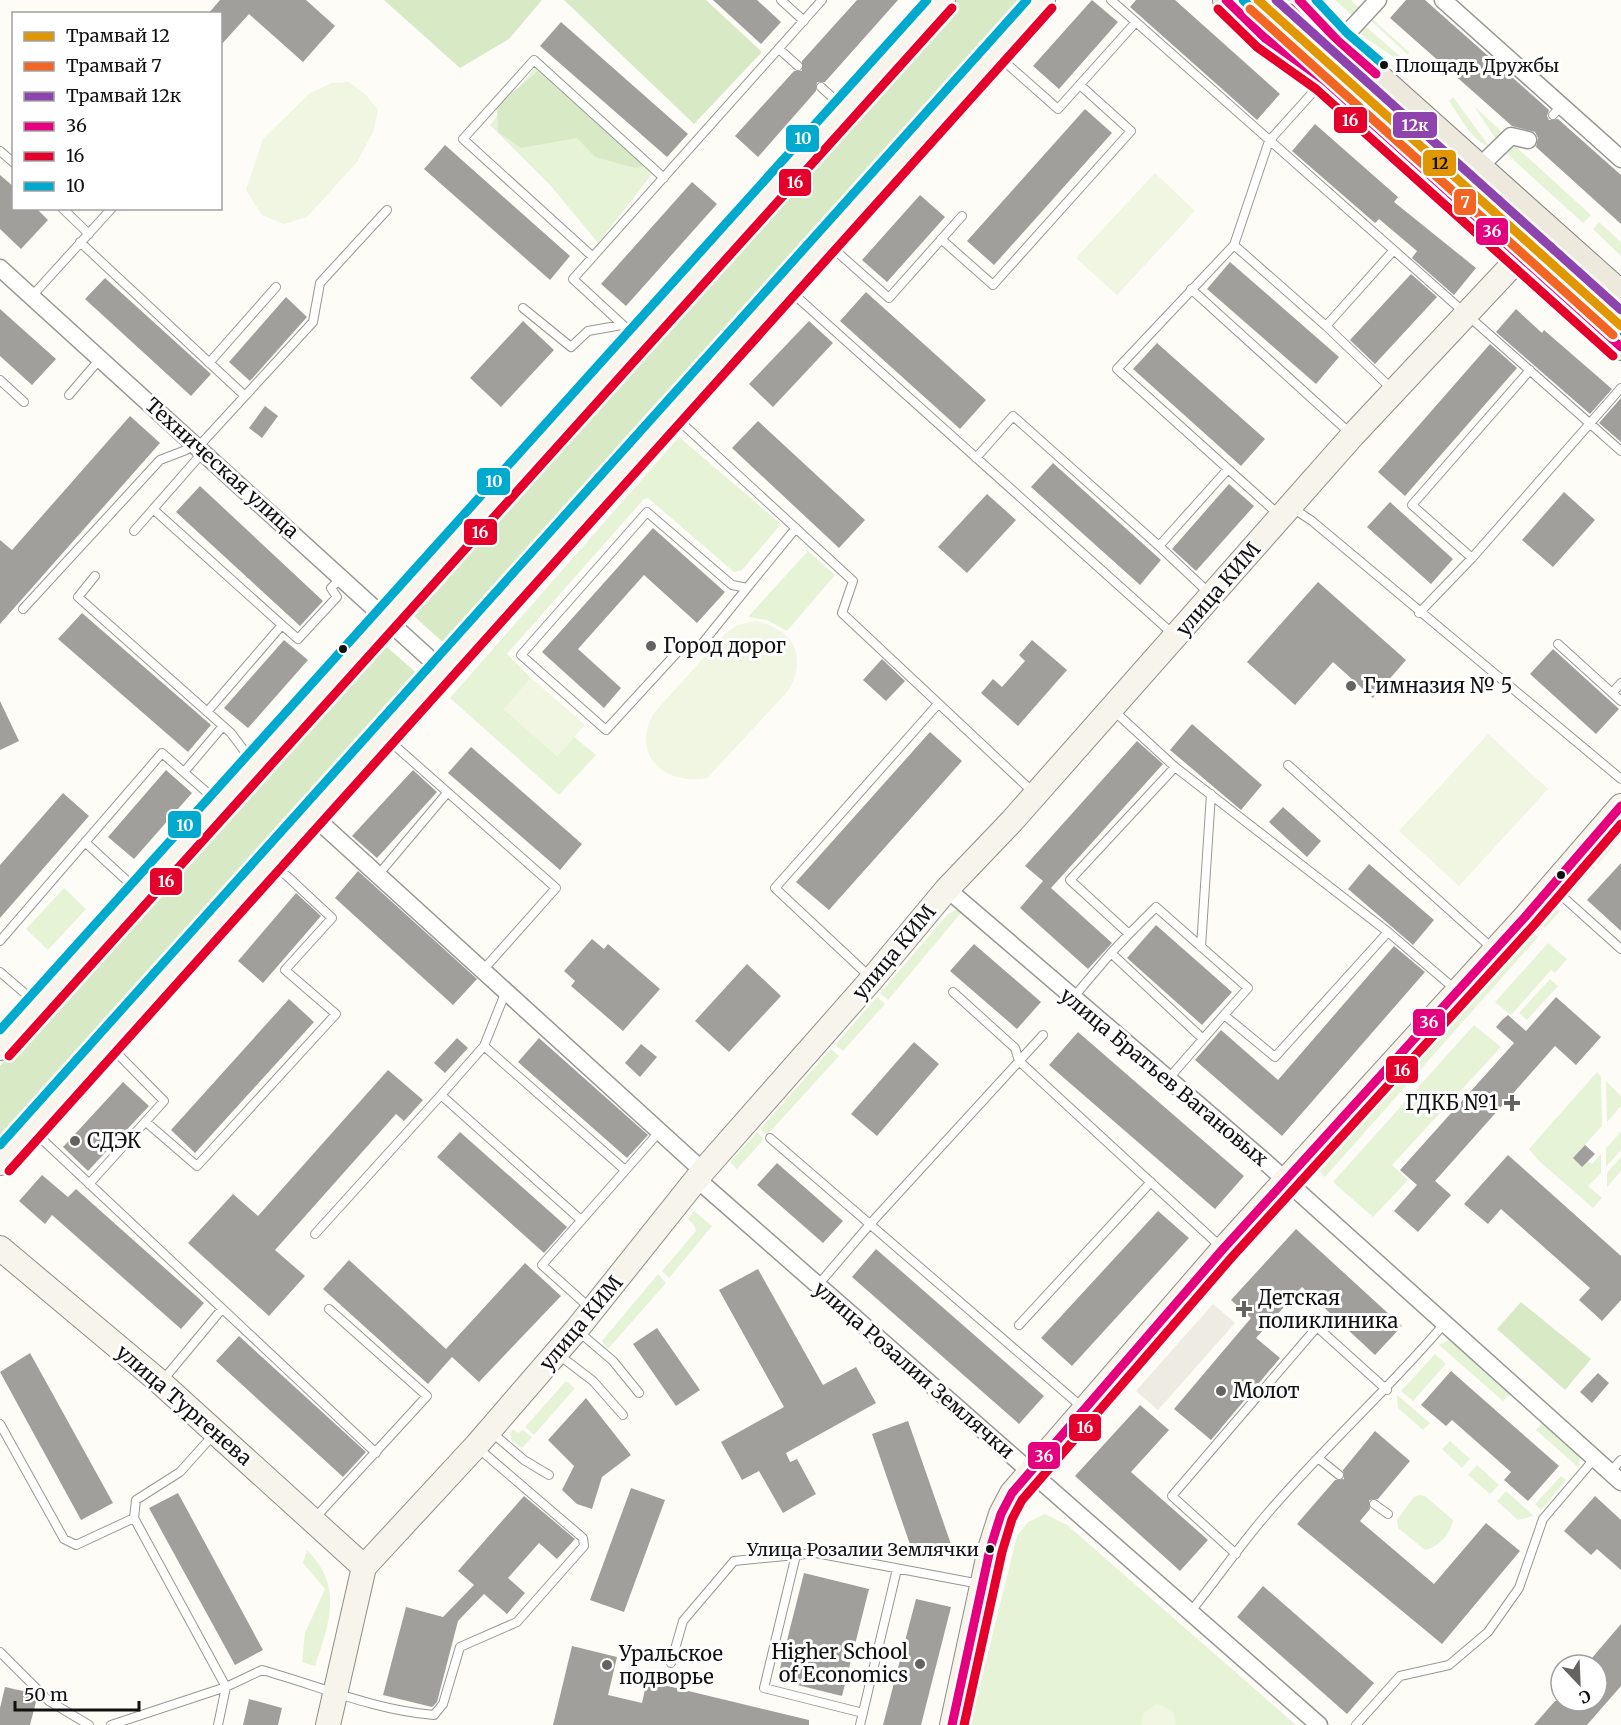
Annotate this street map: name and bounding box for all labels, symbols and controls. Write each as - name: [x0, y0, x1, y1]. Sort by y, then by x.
- legend: [12, 12, 222, 210]
- text: Трамвай 12: [66, 24, 170, 47]
- text: Трамвай 7: [66, 54, 162, 77]
- place label: Площадь Дружбы: [1395, 54, 1559, 77]
- marker: Площадь Дружбы: [1378, 59, 1390, 71]
- text: Трамвай 12к: [66, 84, 182, 107]
- line badge: 16: [1333, 106, 1368, 134]
- text: 16: [1342, 110, 1358, 130]
- line badge: 12к: [1392, 111, 1438, 139]
- text: 36: [66, 114, 87, 137]
- text: 12к: [1401, 115, 1429, 135]
- line badge: 10: [785, 124, 820, 153]
- text: 10: [794, 128, 812, 148]
- text: 16: [66, 144, 84, 167]
- line badge: 12: [1422, 149, 1457, 177]
- text: 12: [1432, 153, 1448, 173]
- line badge: 16: [778, 168, 812, 197]
- text: 16: [787, 172, 803, 192]
- text: 10: [66, 174, 85, 197]
- line badge: 7: [1453, 188, 1477, 216]
- text: 7: [1460, 192, 1470, 212]
- line badge: 36: [1475, 217, 1509, 246]
- text: 36: [1483, 221, 1502, 241]
- street label: Техническая улица: [140, 392, 305, 543]
- line badge: 10: [476, 467, 511, 496]
- text: 10: [485, 471, 503, 491]
- line badge: 16: [463, 518, 498, 546]
- text: 16: [472, 522, 488, 542]
- street label: улица КИМ: [1170, 536, 1265, 641]
- place label: Город дорог: [663, 633, 786, 658]
- marker: Город дорог: [644, 639, 658, 653]
- unlabelled marker: [337, 643, 349, 655]
- place label: Гимназия № 5: [1363, 673, 1513, 698]
- marker: Гимназия № 5: [1344, 679, 1358, 693]
- line badge: 10: [167, 810, 202, 839]
- text: 10: [176, 815, 194, 835]
- line badge: 16: [149, 867, 183, 896]
- unlabelled marker: [1555, 869, 1567, 881]
- text: 16: [158, 871, 174, 891]
- street label: улица КИМ: [847, 899, 941, 1004]
- street label: улица Братьев Вагановых: [1055, 982, 1274, 1171]
- line badge: 36: [1412, 1008, 1446, 1037]
- text: 36: [1420, 1012, 1439, 1032]
- line badge: 16: [1385, 1055, 1419, 1084]
- text: 16: [1394, 1060, 1410, 1080]
- place label: ГДКБ №1: [1405, 1090, 1498, 1115]
- marker: ГДКБ №1: [1503, 1094, 1521, 1112]
- place label: СДЭК: [87, 1128, 141, 1153]
- marker: СДЭК: [68, 1134, 82, 1148]
- street label: улица КИМ: [534, 1270, 628, 1375]
- street label: улица Розалии Землячки: [809, 1276, 1020, 1464]
- place label: Детская поликлиника: [1258, 1285, 1398, 1333]
- marker: Детская поликлиника: [1235, 1300, 1253, 1318]
- street label: улица Тургенева: [111, 1339, 258, 1471]
- place label: Молот: [1233, 1378, 1300, 1403]
- marker: Молот: [1214, 1384, 1228, 1398]
- line badge: 16: [1068, 1413, 1102, 1442]
- text: 16: [1077, 1417, 1093, 1437]
- line badge: 36: [1027, 1441, 1061, 1470]
- text: 36: [1035, 1446, 1054, 1466]
- place label: Улица Розалии Землячки: [746, 1538, 979, 1561]
- marker: Улица Розалии Землячки: [984, 1543, 996, 1555]
- place label: Higher School of Economics: [772, 1639, 908, 1687]
- place label: Уральское подворье: [618, 1641, 723, 1689]
- north arrow: [1549, 1653, 1609, 1713]
- marker: Higher School of Economics: [913, 1657, 927, 1671]
- marker: Уральское подворье: [600, 1658, 614, 1672]
- scale bar: [15, 1674, 140, 1712]
- text: 50 m: [24, 1683, 68, 1706]
- text: С: [1576, 1686, 1594, 1708]

